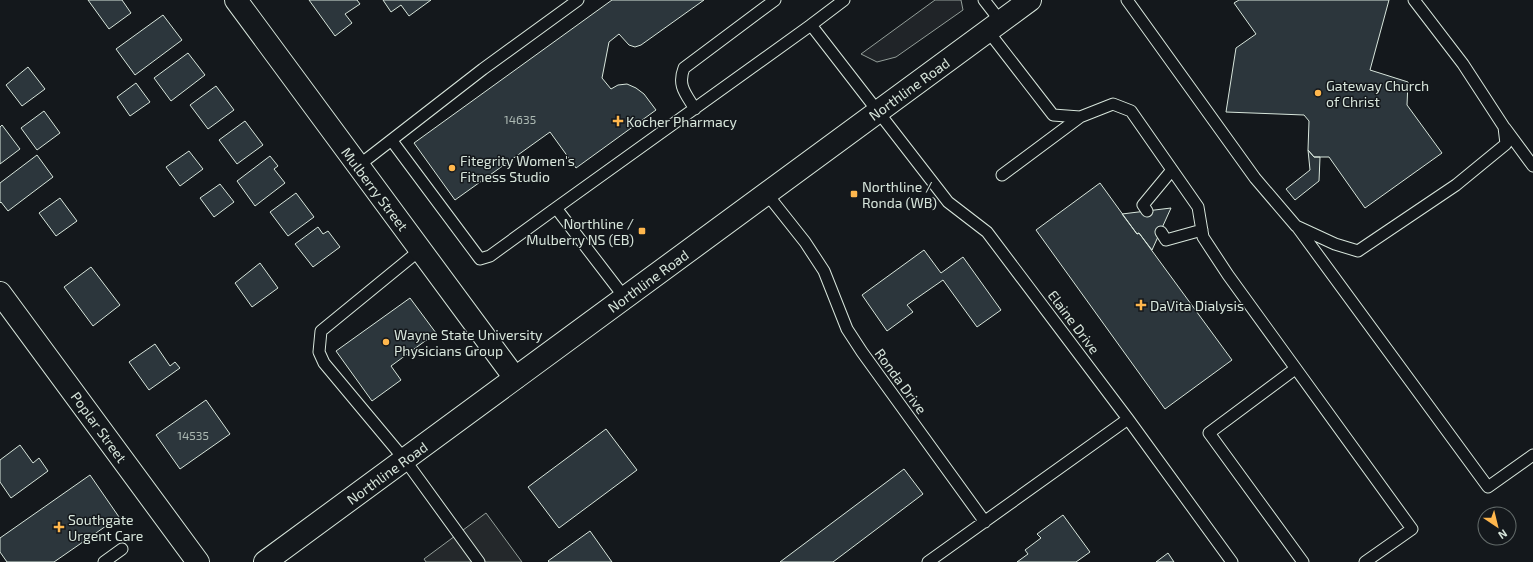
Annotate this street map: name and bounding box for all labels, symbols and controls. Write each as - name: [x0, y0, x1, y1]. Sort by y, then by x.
- street label: Northline Road: [865, 54, 953, 124]
- place label: Gateway Church of Christ: [1326, 77, 1429, 110]
- marker: Gateway Church of Christ: [1313, 88, 1323, 98]
- house number: 14635: [504, 112, 536, 126]
- place label: Kocher Pharmacy: [626, 113, 737, 130]
- marker: Kocher Pharmacy: [613, 116, 623, 126]
- street label: Mulberry Street: [338, 144, 412, 234]
- place label: Fitegrity Women's Fitness Studio: [460, 152, 575, 185]
- marker: Fitegrity Women's Fitness Studio: [447, 163, 457, 173]
- place label: Northline / Ronda (WB): [862, 178, 937, 211]
- marker: Northline / Ronda (WB): [849, 189, 859, 199]
- place label: Northline / Mulberry NS (EB): [526, 215, 634, 248]
- marker: Northline / Mulberry NS (EB): [637, 226, 647, 236]
- street label: Northline Road: [604, 246, 692, 316]
- street label: Elaine Drive: [1045, 287, 1103, 357]
- place label: DaVita Dialysis: [1150, 297, 1244, 314]
- marker: DaVita Dialysis: [1135, 299, 1147, 311]
- place label: Wayne State University Physicians Group: [394, 326, 543, 359]
- marker: Wayne State University Physicians Group: [381, 337, 391, 347]
- street label: Ronda Drive: [872, 345, 930, 417]
- street label: Poplar Street: [68, 388, 130, 466]
- house number: 14535: [177, 428, 209, 442]
- street label: Northline Road: [343, 438, 431, 508]
- north arrow: [1477, 506, 1517, 546]
- place label: Southgate Urgent Care: [68, 511, 143, 544]
- marker: Southgate Urgent Care: [53, 521, 65, 533]
- text: N: [1496, 527, 1510, 542]

